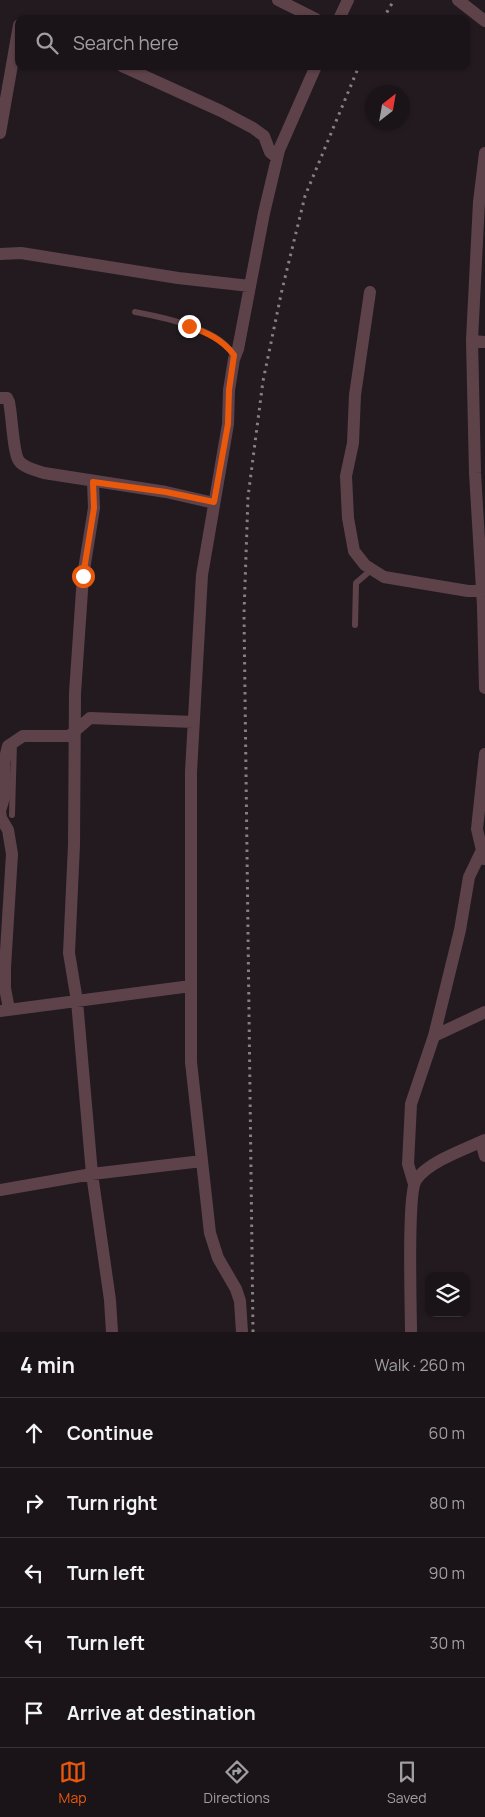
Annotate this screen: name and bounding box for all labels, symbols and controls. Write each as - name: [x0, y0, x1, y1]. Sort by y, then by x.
- search box: [15, 15, 470, 70]
- icon: search: [33, 29, 61, 57]
- text: Search here: [73, 30, 179, 56]
- north arrow: [365, 85, 410, 130]
- route end: [178, 315, 201, 338]
- route start: [72, 565, 95, 588]
- map controls: [425, 1272, 470, 1317]
- button: layers: [425, 1272, 470, 1317]
- text: 4 min: [20, 1351, 75, 1379]
- text: Walk · 260 m: [375, 1354, 465, 1376]
- icon: ahead: [20, 1419, 48, 1447]
- text: Continue: [67, 1420, 153, 1446]
- text: 60 m: [429, 1422, 465, 1444]
- icon: right: [20, 1489, 48, 1517]
- text: Turn right: [67, 1490, 157, 1516]
- text: 80 m: [429, 1492, 465, 1514]
- icon: left: [20, 1559, 48, 1587]
- text: Turn left: [67, 1560, 145, 1586]
- text: 90 m: [429, 1562, 465, 1584]
- icon: left: [20, 1629, 48, 1657]
- text: Turn left: [67, 1630, 145, 1656]
- text: 30 m: [430, 1632, 465, 1654]
- icon: arrive: [20, 1699, 48, 1727]
- text: Arrive at destination: [67, 1700, 256, 1726]
- tab: Map: [59, 1758, 87, 1807]
- tab: Directions: [204, 1758, 270, 1807]
- tab: Saved: [387, 1758, 426, 1807]

